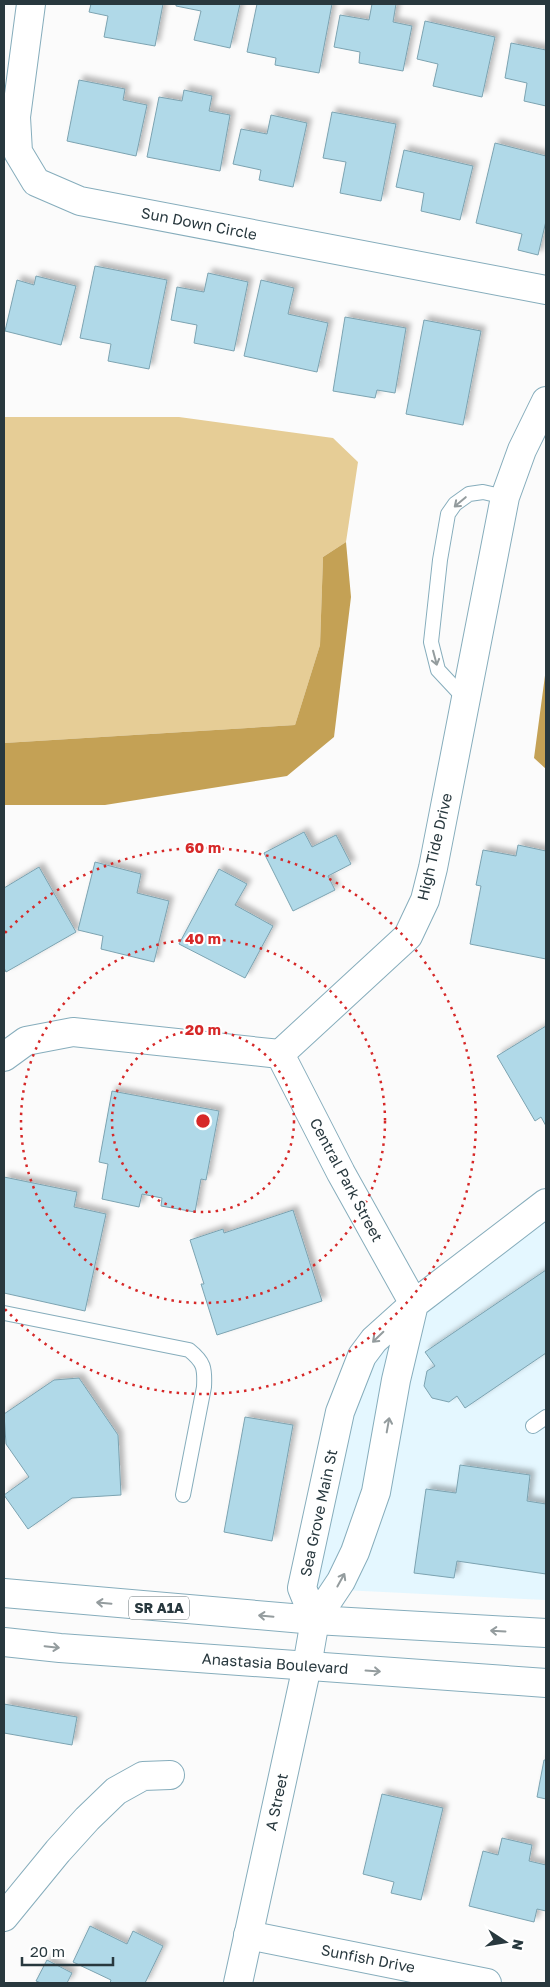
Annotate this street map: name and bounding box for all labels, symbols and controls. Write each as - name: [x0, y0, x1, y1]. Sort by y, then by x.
- street label: Sun Down Circle: [140, 203, 259, 243]
- one-way arrow: [453, 496, 466, 507]
- one-way arrow: [430, 649, 440, 665]
- street label: High Tide Drive: [413, 791, 455, 902]
- text: 60 m: [185, 838, 221, 856]
- text: 40 m: [185, 929, 221, 947]
- text: 20 m: [185, 1020, 221, 1038]
- centre of rings: [194, 1112, 212, 1130]
- street label: Central Park Street: [307, 1115, 387, 1244]
- one-way arrow: [372, 1331, 384, 1343]
- one-way arrow: [384, 1417, 394, 1433]
- street label: Sea Grove Main St: [296, 1447, 340, 1578]
- one-way arrow: [337, 1573, 347, 1587]
- road number: SR A1A: [129, 1596, 189, 1620]
- one-way arrow: [96, 1598, 112, 1608]
- one-way arrow: [258, 1612, 274, 1621]
- one-way arrow: [490, 1626, 506, 1635]
- one-way arrow: [44, 1642, 60, 1652]
- street label: Anastasia Boulevard: [201, 1649, 349, 1677]
- one-way arrow: [365, 1666, 381, 1675]
- street label: A Street: [261, 1771, 291, 1832]
- north arrow: [480, 1917, 530, 1967]
- scale bar: [22, 1934, 114, 1966]
- text: N: [509, 1938, 528, 1952]
- street label: Sunfish Drive: [320, 1940, 417, 1976]
- text: 20 m: [30, 1942, 65, 1960]

